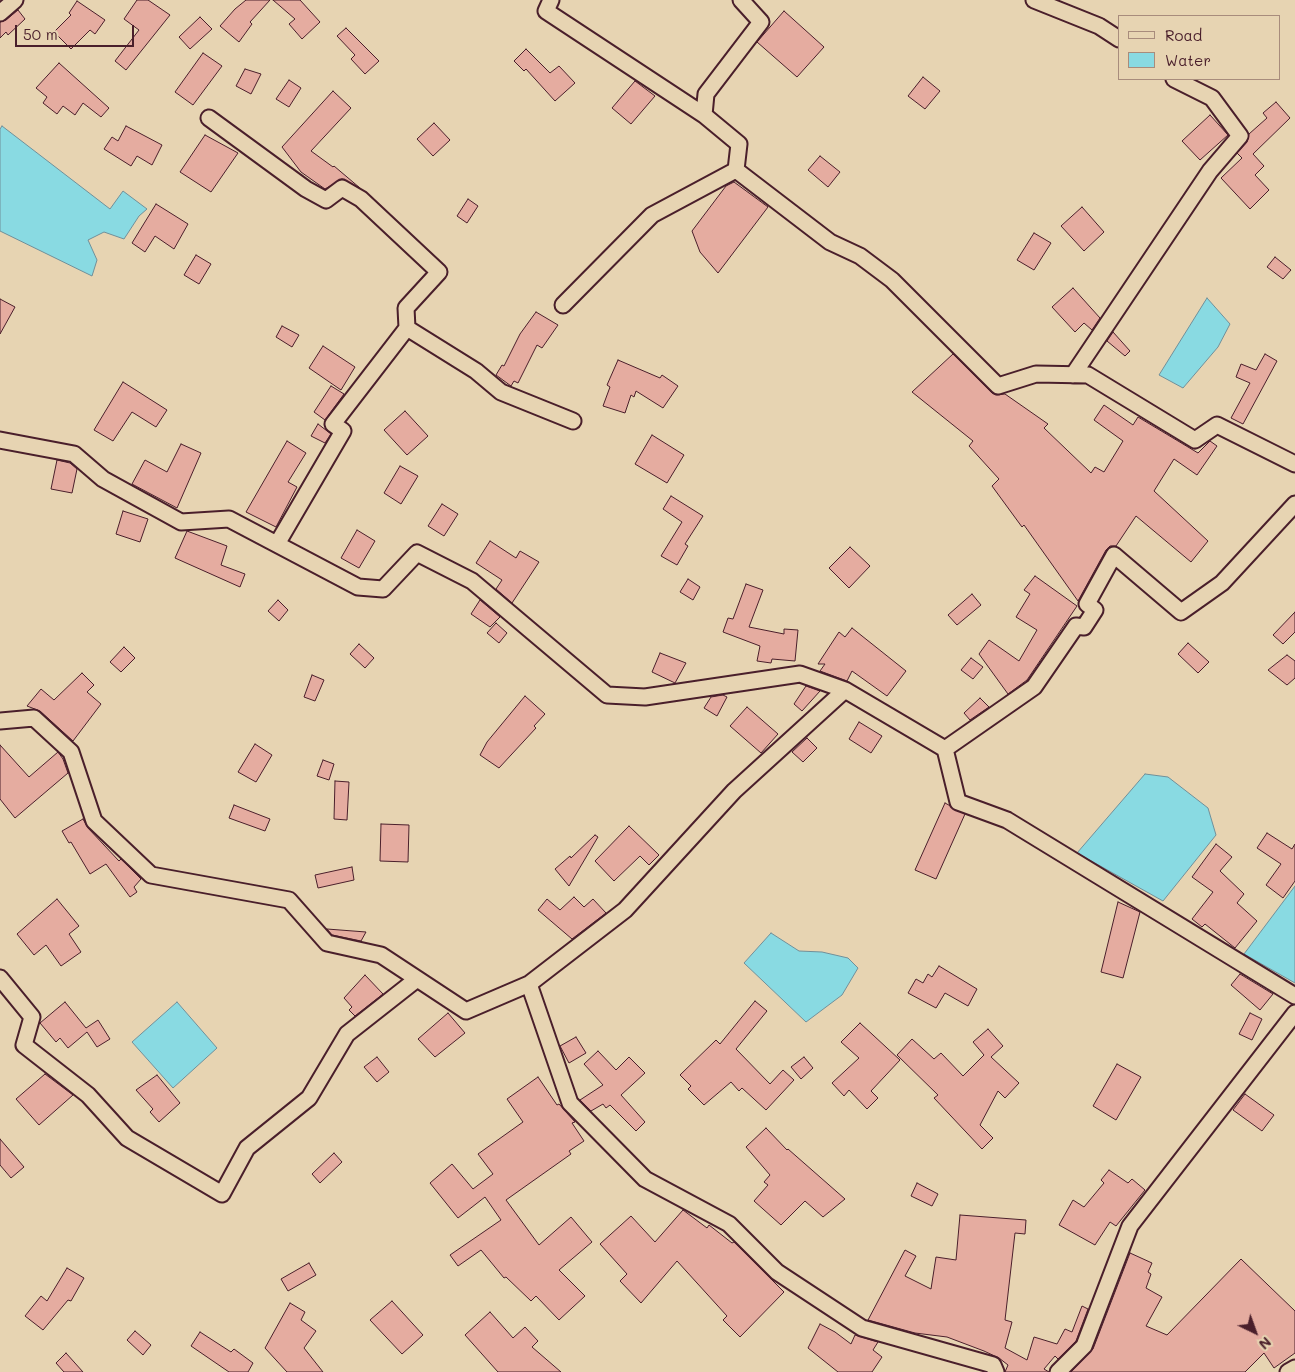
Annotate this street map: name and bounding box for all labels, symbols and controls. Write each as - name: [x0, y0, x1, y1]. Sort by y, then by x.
- scale bar: [18, 15, 136, 47]
- legend: [1118, 15, 1280, 80]
- text: 50 m: [23, 24, 58, 44]
- text: Road: [1165, 25, 1202, 45]
- text: Water: [1165, 50, 1211, 70]
- north arrow: [1230, 1307, 1280, 1357]
- text: N: [1255, 1333, 1276, 1354]

